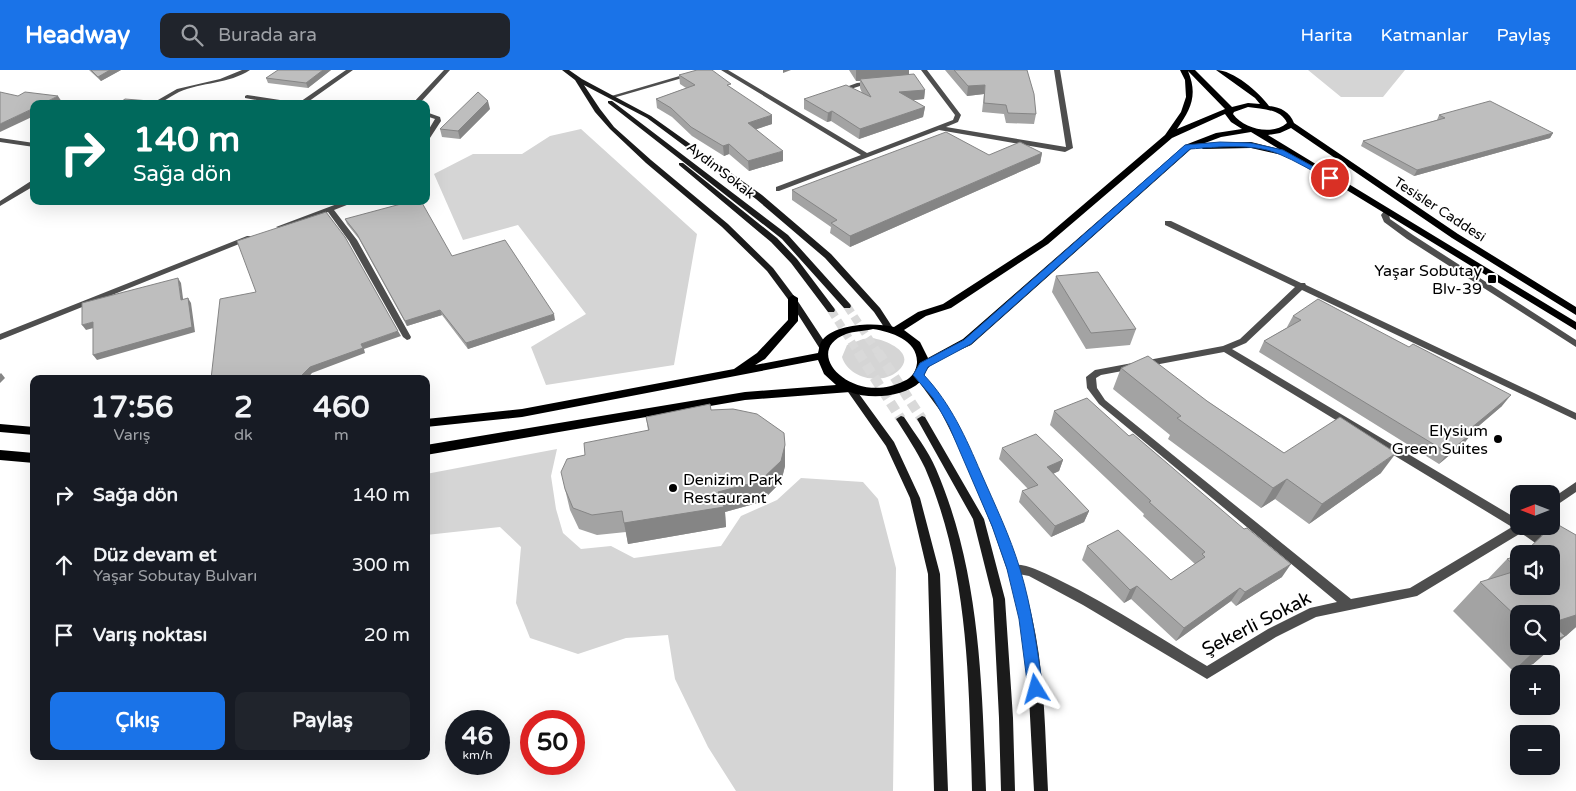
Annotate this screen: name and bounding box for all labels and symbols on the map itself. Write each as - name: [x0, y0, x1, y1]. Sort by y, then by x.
- street label: Aydin Sokak: [683, 138, 759, 203]
- pin: [1309, 157, 1351, 199]
- street label: Tesisler Caddesi: [1391, 173, 1489, 245]
- place label: Yaşar Sobutay Blv-39: [1374, 261, 1482, 299]
- marker: Yaşar Sobutay Blv-39: [1486, 273, 1498, 285]
- place label: Elysium Green Suites: [1392, 421, 1488, 459]
- marker: Elysium Green Suites: [1492, 433, 1504, 445]
- place label: Denizim Park Restaurant: [683, 470, 783, 508]
- marker: Denizim Park Restaurant: [667, 482, 679, 494]
- north arrow: [1510, 485, 1560, 535]
- street label: Şekerli Sokak: [1198, 587, 1315, 661]
- position arrow: [1009, 662, 1061, 714]
- speed limit sign: 50: [520, 710, 585, 775]

